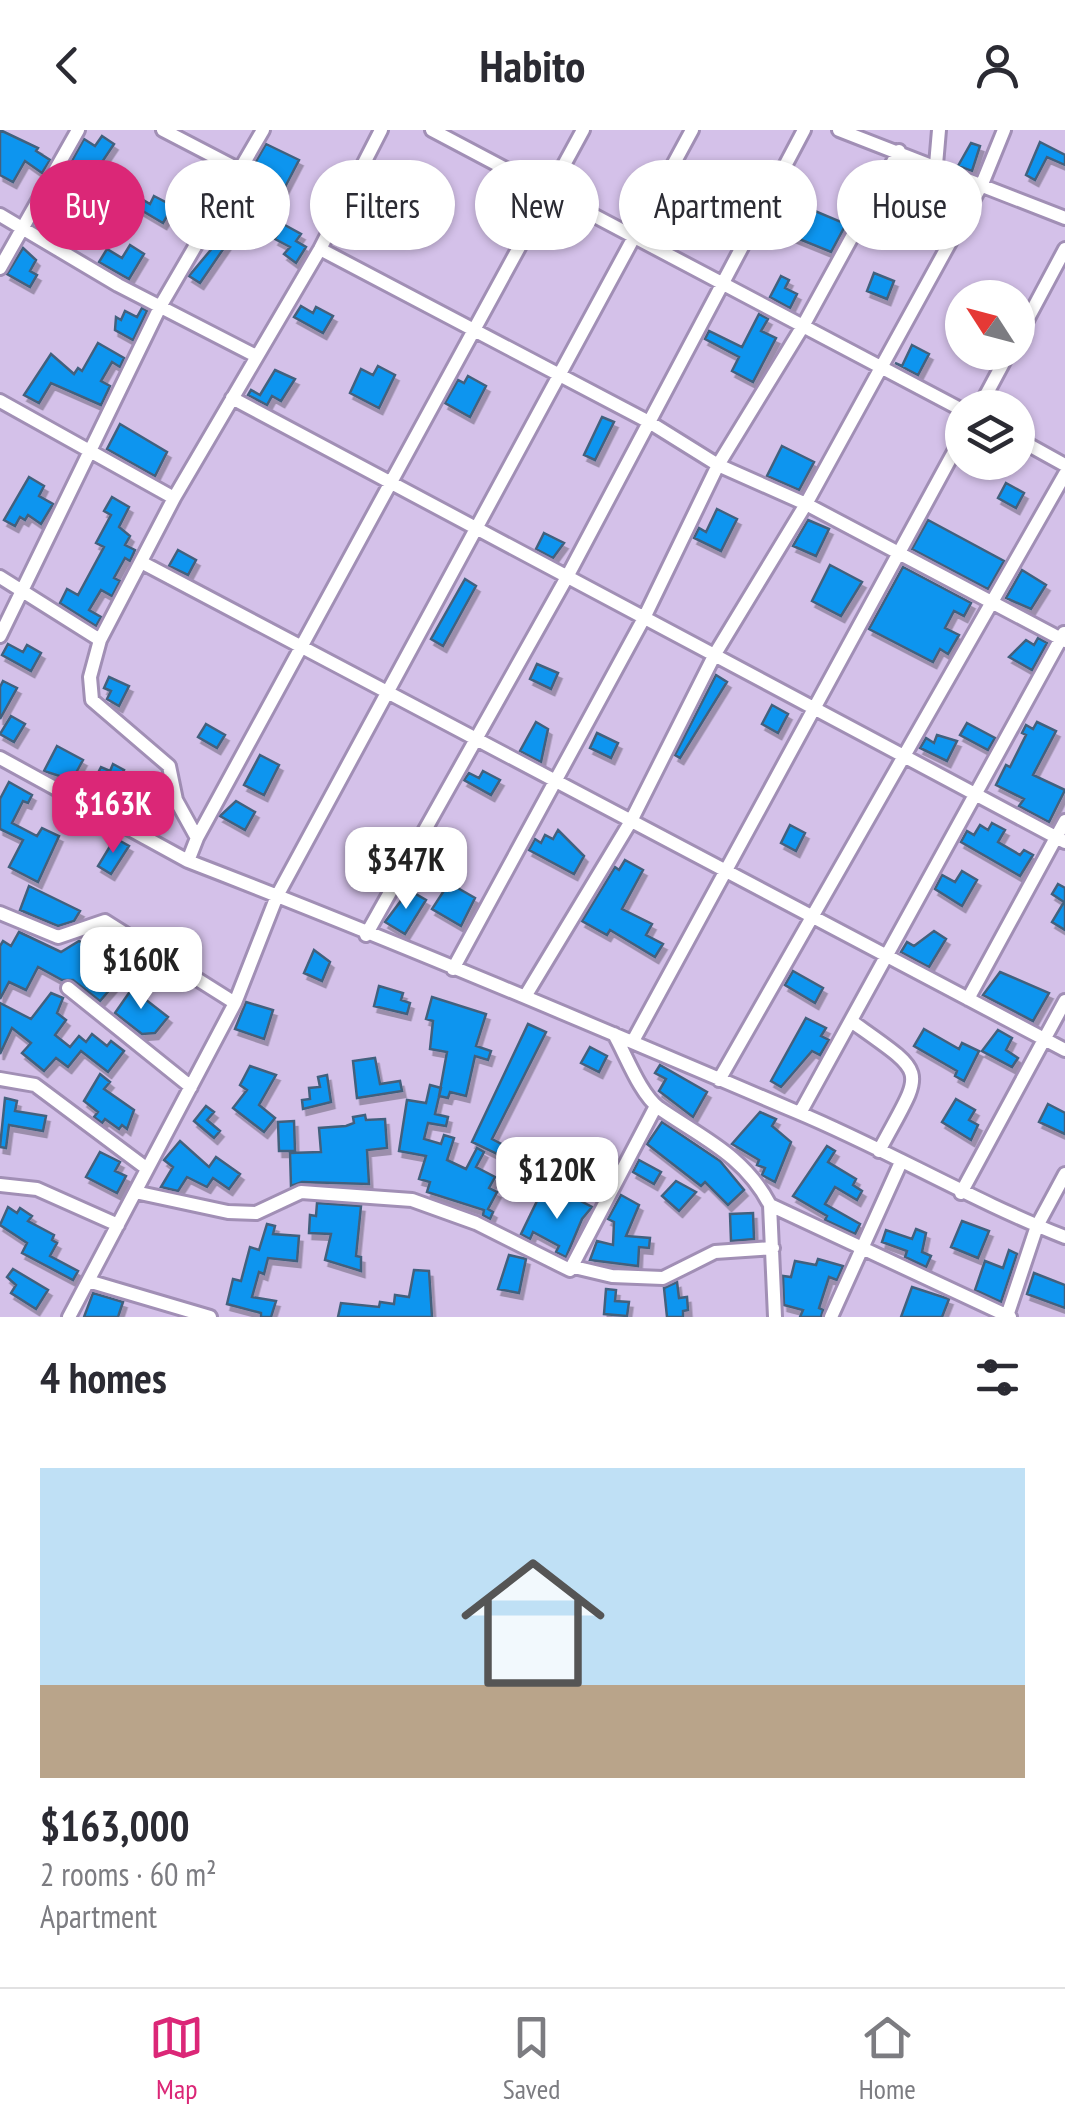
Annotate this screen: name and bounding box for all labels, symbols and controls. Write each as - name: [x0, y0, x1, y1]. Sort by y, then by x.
- text: Habito: [480, 36, 585, 94]
- icon: back: [40, 38, 95, 93]
- icon: person: [970, 38, 1025, 93]
- chip: Buy: [30, 160, 145, 250]
- chip: Rent: [165, 160, 290, 250]
- chip: Filters: [310, 160, 455, 250]
- chip: New: [475, 160, 599, 250]
- chip: Apartment: [619, 160, 817, 250]
- chip: House: [837, 160, 982, 250]
- north arrow: [945, 280, 1035, 370]
- map controls: [945, 280, 1035, 480]
- button: layers: [945, 390, 1035, 480]
- pin: $163K: [43, 771, 183, 856]
- text: $163K: [74, 782, 152, 824]
- pin: $347K: [336, 827, 476, 912]
- text: $347K: [367, 838, 445, 880]
- pin: $160K: [71, 927, 211, 1012]
- text: $160K: [102, 938, 180, 980]
- pin: $120K: [487, 1137, 627, 1222]
- text: $120K: [518, 1148, 596, 1190]
- text: 4 homes: [40, 1350, 167, 1405]
- icon: filters: [970, 1350, 1025, 1405]
- icon: home: [443, 1533, 623, 1713]
- text: $163,000: [40, 1798, 190, 1853]
- text: 2 rooms · 60 m²: [40, 1853, 217, 1895]
- text: Apartment: [40, 1895, 157, 1937]
- tab: Map: [149, 2010, 204, 2107]
- tab: Saved: [503, 2010, 560, 2107]
- tab: Home: [859, 2010, 916, 2107]

